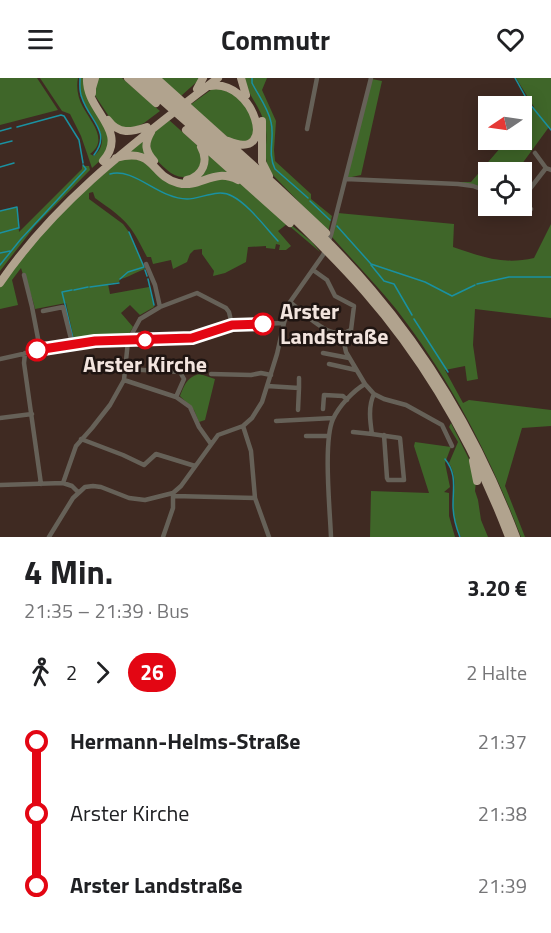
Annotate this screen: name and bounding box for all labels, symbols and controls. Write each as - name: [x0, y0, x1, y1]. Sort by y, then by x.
- text: Commutr: [221, 19, 330, 60]
- icon: menu: [24, 23, 57, 56]
- icon: heart: [494, 23, 527, 56]
- north arrow: [478, 96, 532, 150]
- map controls: [478, 96, 532, 216]
- button: locate: [478, 162, 532, 216]
- place label: Arster Landstraße: [280, 294, 388, 353]
- marker: Arster Landstraße: [252, 313, 274, 335]
- marker: Arster Kirche: [136, 331, 154, 349]
- unlabelled marker: [26, 339, 48, 361]
- place label: Arster Kirche: [83, 347, 207, 381]
- text: 4 Min.: [24, 547, 113, 597]
- text: 3.20 €: [467, 571, 527, 605]
- text: 21:35 – 21:39 · Bus: [24, 595, 189, 626]
- icon: walk: [24, 656, 57, 689]
- icon: forward: [86, 656, 119, 689]
- text: 26: [140, 656, 164, 688]
- text: 2: [66, 657, 77, 688]
- text: 2 Halte: [466, 657, 527, 688]
- text: Hermann-Helms-Straße: [70, 724, 300, 758]
- text: 21:37: [478, 726, 527, 757]
- text: Arster Kirche: [70, 796, 189, 830]
- text: 21:38: [478, 798, 527, 829]
- text: Arster Landstraße: [70, 868, 242, 902]
- text: 21:39: [478, 870, 527, 901]

